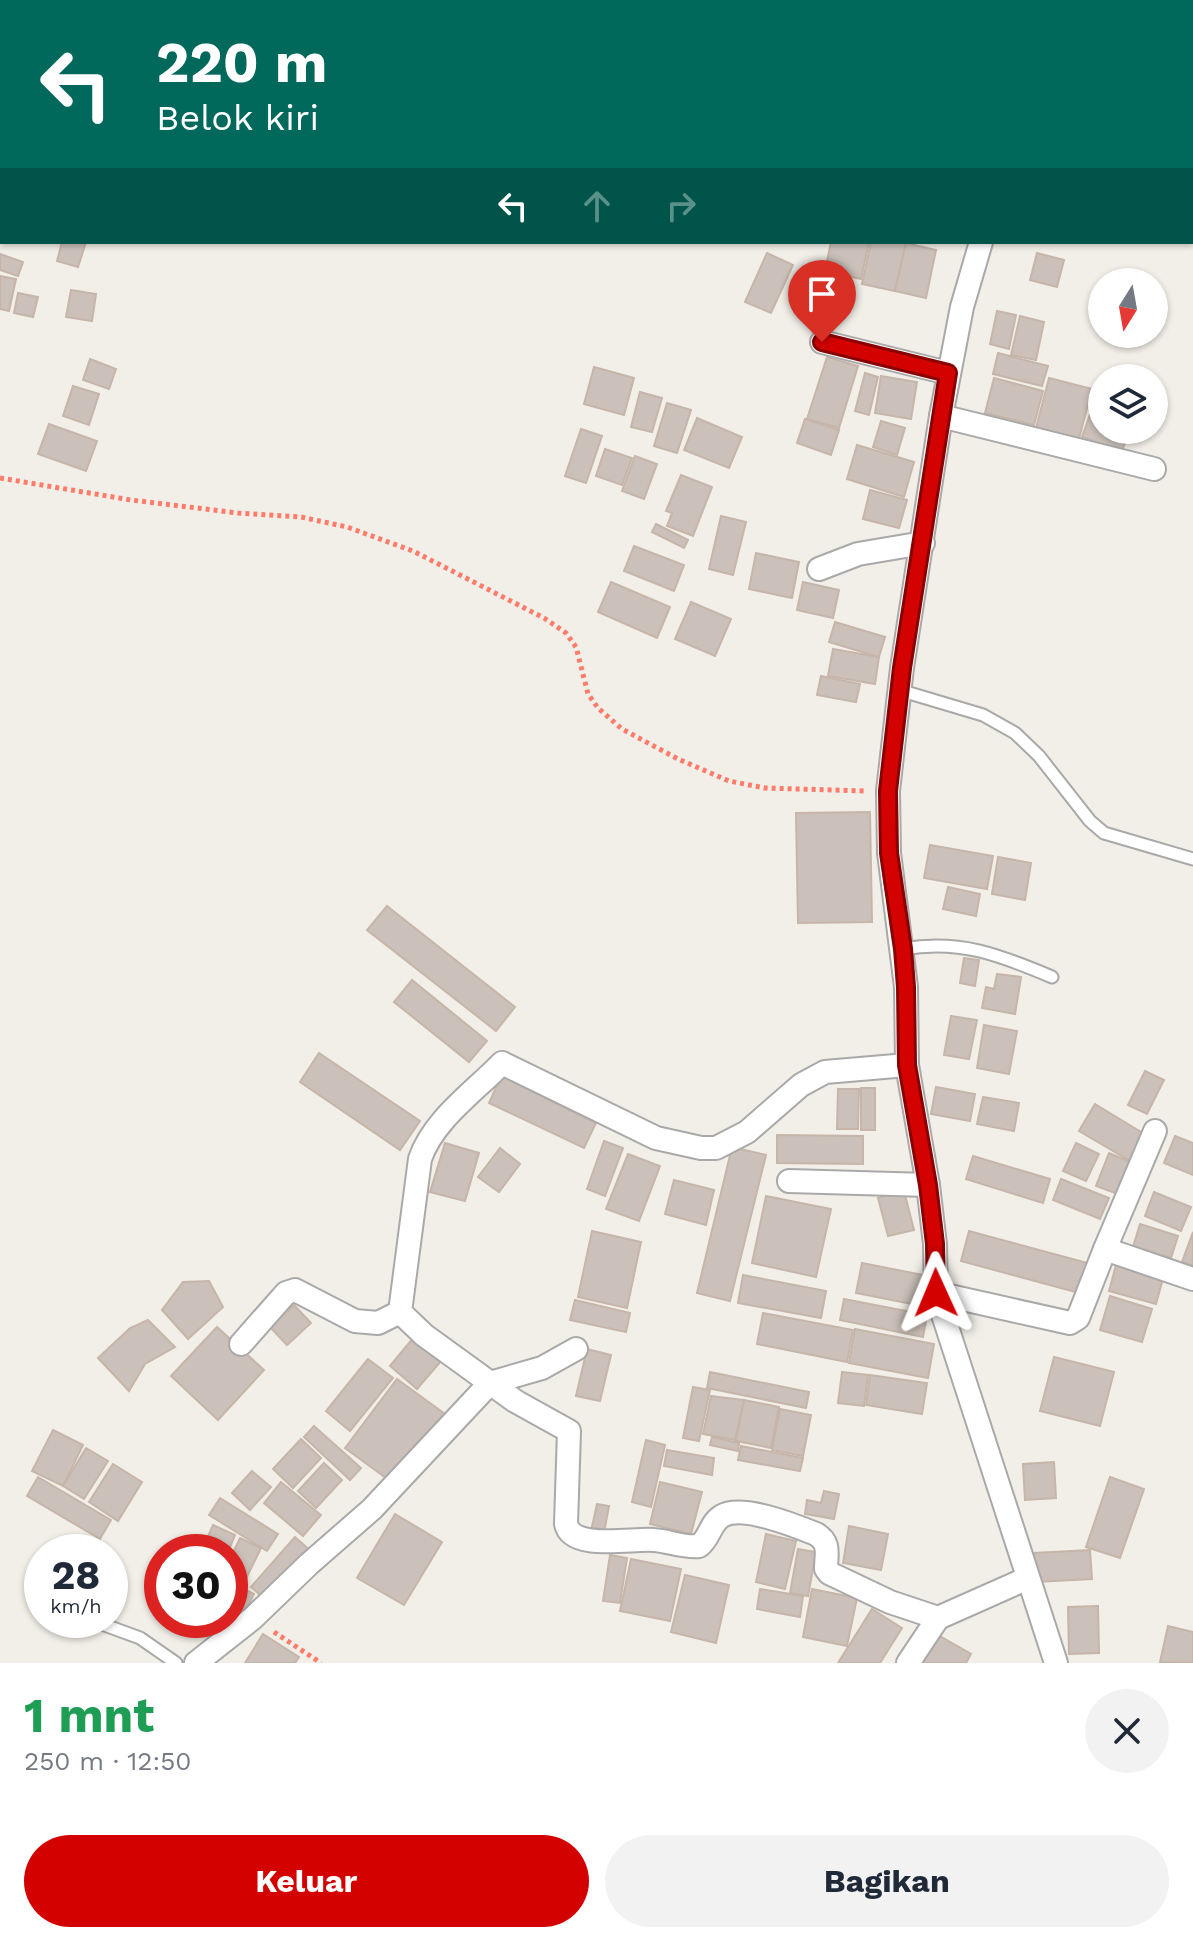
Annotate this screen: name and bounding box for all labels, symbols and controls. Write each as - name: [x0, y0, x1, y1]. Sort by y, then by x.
- text: 220 m: [156, 30, 328, 96]
- icon: left: [24, 32, 128, 136]
- text: Belok kiri: [156, 97, 319, 139]
- icon: left: [491, 184, 535, 228]
- icon: ahead: [575, 184, 619, 228]
- icon: right: [659, 184, 703, 228]
- pin: [788, 260, 856, 342]
- north arrow: [1088, 268, 1168, 348]
- map controls: [1088, 268, 1168, 444]
- icon: arrive: [800, 272, 844, 316]
- button: layers: [1088, 364, 1168, 444]
- position arrow: [894, 1251, 978, 1335]
- speed limit sign: 30: [144, 1534, 248, 1638]
- text: 28: [52, 1552, 100, 1599]
- text: km/h: [50, 1594, 102, 1618]
- text: 1 mnt: [24, 1687, 154, 1744]
- button: close: [1085, 1689, 1169, 1773]
- text: 250 m · 12:50: [24, 1746, 192, 1776]
- button: Keluar: [24, 1835, 589, 1927]
- button: Bagikan: [605, 1835, 1169, 1927]

